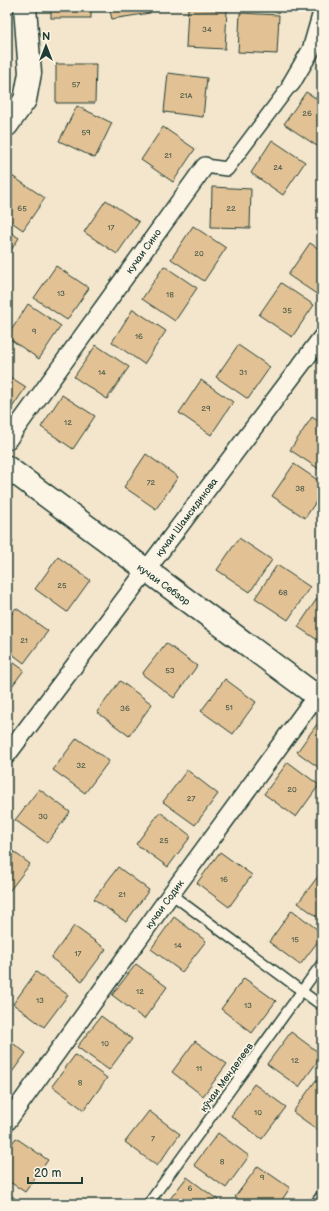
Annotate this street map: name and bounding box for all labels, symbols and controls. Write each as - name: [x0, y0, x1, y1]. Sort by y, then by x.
- house number: 34: [202, 25, 212, 34]
- north arrow: [26, 26, 66, 66]
- text: N: [42, 30, 50, 43]
- house number: 57: [72, 80, 80, 89]
- house number: 21А: [180, 91, 192, 100]
- house number: 26: [302, 109, 312, 118]
- house number: 59: [81, 128, 91, 137]
- house number: 21: [164, 151, 172, 160]
- house number: 24: [273, 163, 283, 172]
- house number: 65: [17, 204, 27, 213]
- house number: 22: [226, 204, 236, 213]
- house number: 17: [107, 223, 115, 232]
- street label: кучаи Сино: [124, 227, 164, 276]
- house number: 20: [194, 249, 204, 258]
- house number: 13: [57, 289, 65, 298]
- house number: 18: [166, 290, 174, 299]
- house number: 35: [282, 306, 292, 315]
- house number: 9: [32, 327, 37, 336]
- house number: 16: [135, 332, 143, 341]
- house number: 14: [98, 368, 106, 377]
- house number: 31: [239, 368, 247, 377]
- house number: 29: [201, 404, 211, 413]
- house number: 12: [64, 418, 72, 427]
- street label: кучаи Шамсидинова: [153, 476, 220, 559]
- house number: 72: [147, 478, 156, 487]
- house number: 38: [295, 484, 305, 493]
- street label: кучаи Себзор: [134, 562, 193, 608]
- house number: 25: [57, 581, 67, 590]
- house number: 68: [278, 588, 288, 597]
- house number: 21: [20, 636, 28, 645]
- house number: 53: [165, 666, 175, 675]
- house number: 51: [225, 703, 233, 712]
- house number: 36: [120, 704, 130, 713]
- house number: 32: [76, 761, 86, 770]
- house number: 20: [287, 785, 297, 794]
- house number: 27: [187, 794, 195, 803]
- house number: 30: [38, 812, 48, 821]
- house number: 25: [159, 836, 169, 845]
- house number: 16: [220, 875, 228, 884]
- street label: кучаи Содик: [143, 877, 187, 932]
- house number: 21: [118, 890, 126, 899]
- house number: 15: [291, 935, 299, 944]
- house number: 14: [174, 941, 182, 950]
- house number: 17: [74, 949, 82, 958]
- house number: 12: [136, 987, 144, 996]
- house number: 13: [36, 996, 44, 1005]
- house number: 13: [244, 1001, 252, 1010]
- house number: 10: [101, 1039, 109, 1048]
- street label: кӯчаи Менделеев: [198, 1040, 256, 1114]
- house number: 12: [291, 1056, 299, 1065]
- house number: 11: [196, 1064, 202, 1073]
- house number: 8: [78, 1078, 83, 1087]
- house number: 10: [254, 1108, 262, 1117]
- house number: 7: [151, 1134, 155, 1143]
- house number: 8: [220, 1157, 225, 1166]
- scale bar: [28, 1159, 82, 1185]
- text: 20 m: [34, 1166, 61, 1181]
- house number: 9: [260, 1173, 265, 1182]
- house number: 6: [188, 1184, 193, 1193]

